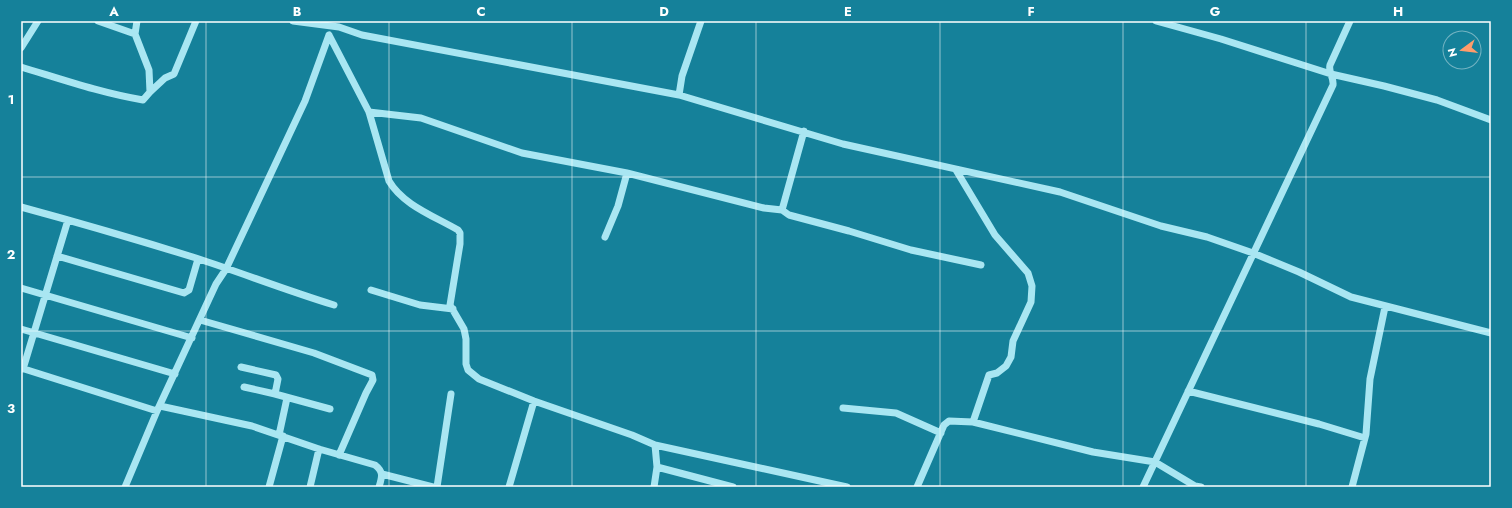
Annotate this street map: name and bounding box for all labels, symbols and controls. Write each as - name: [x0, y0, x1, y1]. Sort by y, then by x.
- text: A: [108, 2, 119, 21]
- text: B: [293, 2, 302, 21]
- text: C: [476, 2, 486, 21]
- text: D: [659, 2, 669, 21]
- text: E: [844, 2, 852, 21]
- text: F: [1027, 2, 1035, 21]
- text: G: [1210, 2, 1221, 21]
- text: H: [1393, 2, 1403, 21]
- north arrow: [1442, 30, 1482, 70]
- text: N: [1443, 46, 1461, 59]
- text: 1: [8, 90, 14, 109]
- text: 2: [7, 245, 15, 264]
- text: 3: [7, 399, 15, 418]

